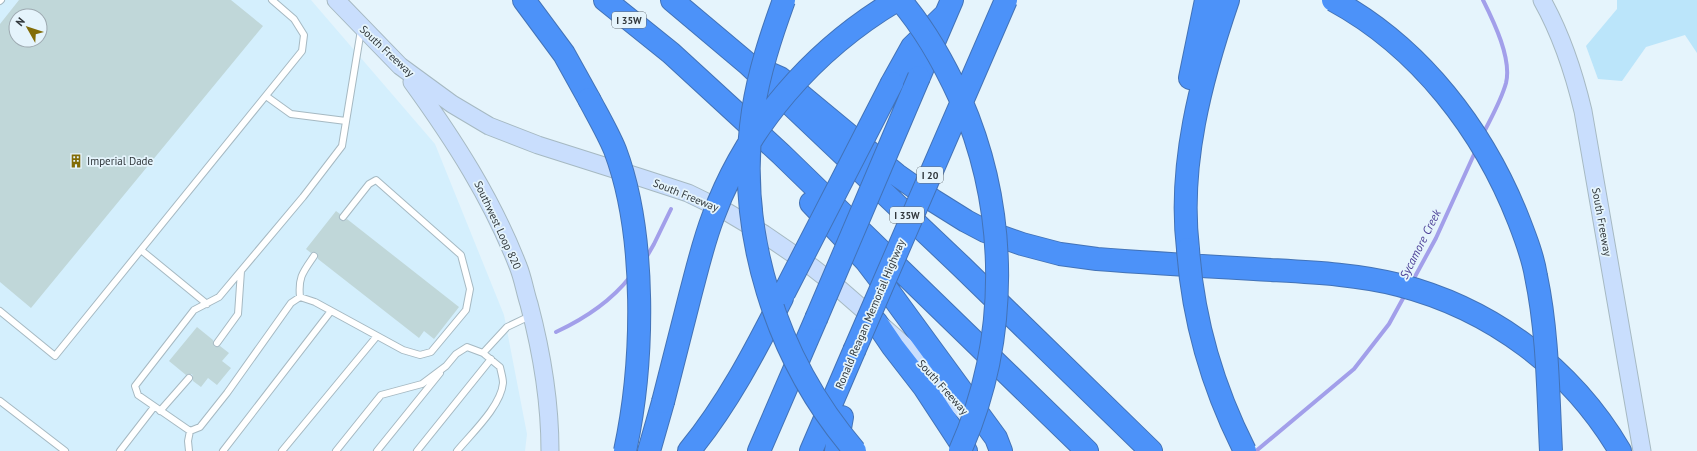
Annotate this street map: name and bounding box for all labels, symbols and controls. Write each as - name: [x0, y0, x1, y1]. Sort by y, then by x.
- north arrow: [8, 8, 48, 48]
- road number: I 35W: [612, 12, 646, 28]
- text: N: [13, 14, 28, 29]
- street label: South Freeway: [357, 22, 418, 80]
- building icon: Imperial Dade: [68, 153, 84, 169]
- place label: Imperial Dade: [87, 154, 154, 168]
- road number: I 20: [917, 167, 943, 183]
- street label: South Freeway: [651, 176, 722, 215]
- street label: Southwest Loop 820: [471, 179, 525, 271]
- street label: South Freeway: [1589, 187, 1615, 258]
- water label: Sycamore Creek: [1396, 206, 1444, 281]
- road number: I 35W: [890, 207, 924, 223]
- street label: Ronald Reagan Memorial Highway: [832, 236, 908, 391]
- street label: South Freeway: [915, 357, 972, 418]

